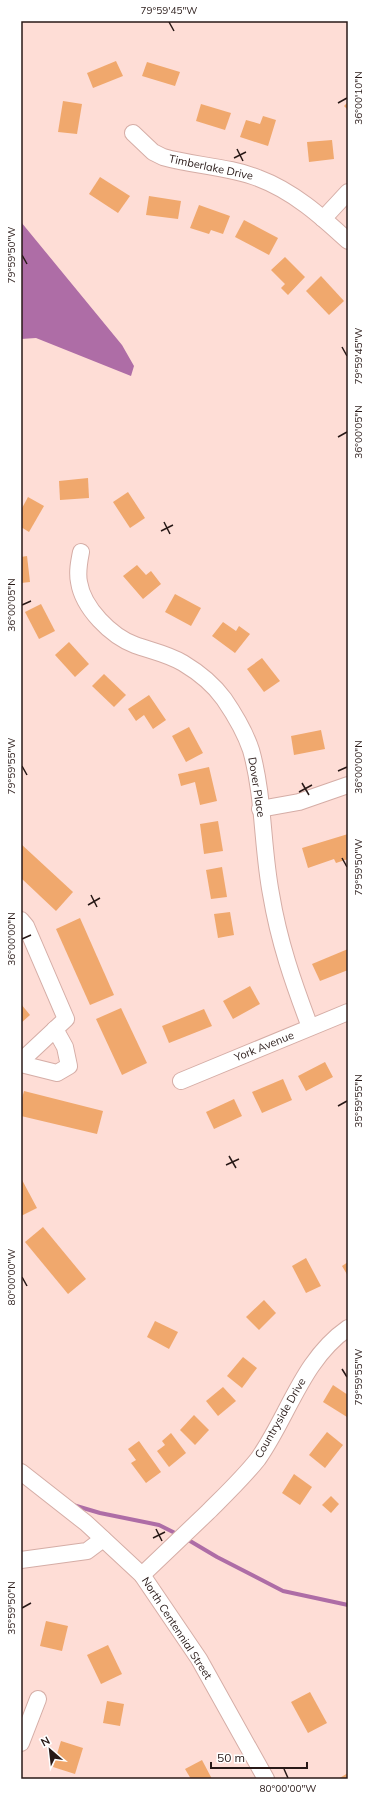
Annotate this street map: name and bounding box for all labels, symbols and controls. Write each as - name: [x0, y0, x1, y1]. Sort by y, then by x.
- text: 79°59'45"W: [141, 4, 197, 17]
- text: 36°00'10"N: [352, 71, 365, 125]
- street label: Timberlake Drive: [168, 151, 254, 183]
- text: 79°59'50"W: [5, 227, 18, 283]
- text: 79°59'45"W: [352, 328, 365, 384]
- text: 36°00'05"N: [352, 405, 365, 459]
- text: 36°00'05"N: [5, 578, 18, 632]
- text: 79°59'55"W: [5, 738, 18, 794]
- text: 36°00'00"N: [352, 740, 365, 794]
- street label: Dover Place: [245, 756, 269, 818]
- text: 79°59'50"W: [352, 839, 365, 895]
- text: 36°00'00"N: [5, 912, 18, 966]
- street label: York Avenue: [231, 1028, 296, 1065]
- text: 35°59'55"N: [352, 1074, 365, 1128]
- text: 80°00'00"W: [5, 1249, 18, 1305]
- text: 79°59'55"W: [352, 1349, 365, 1405]
- street label: Countryside Drive: [251, 1375, 309, 1461]
- street label: North Centennial Street: [139, 1574, 215, 1682]
- text: 35°59'50"N: [5, 1581, 18, 1635]
- north arrow: [30, 1730, 70, 1770]
- text: N: [38, 1733, 52, 1749]
- scale bar: [211, 1744, 307, 1770]
- text: 50 m: [217, 1750, 245, 1765]
- text: 80°00'00"W: [260, 1782, 316, 1795]

